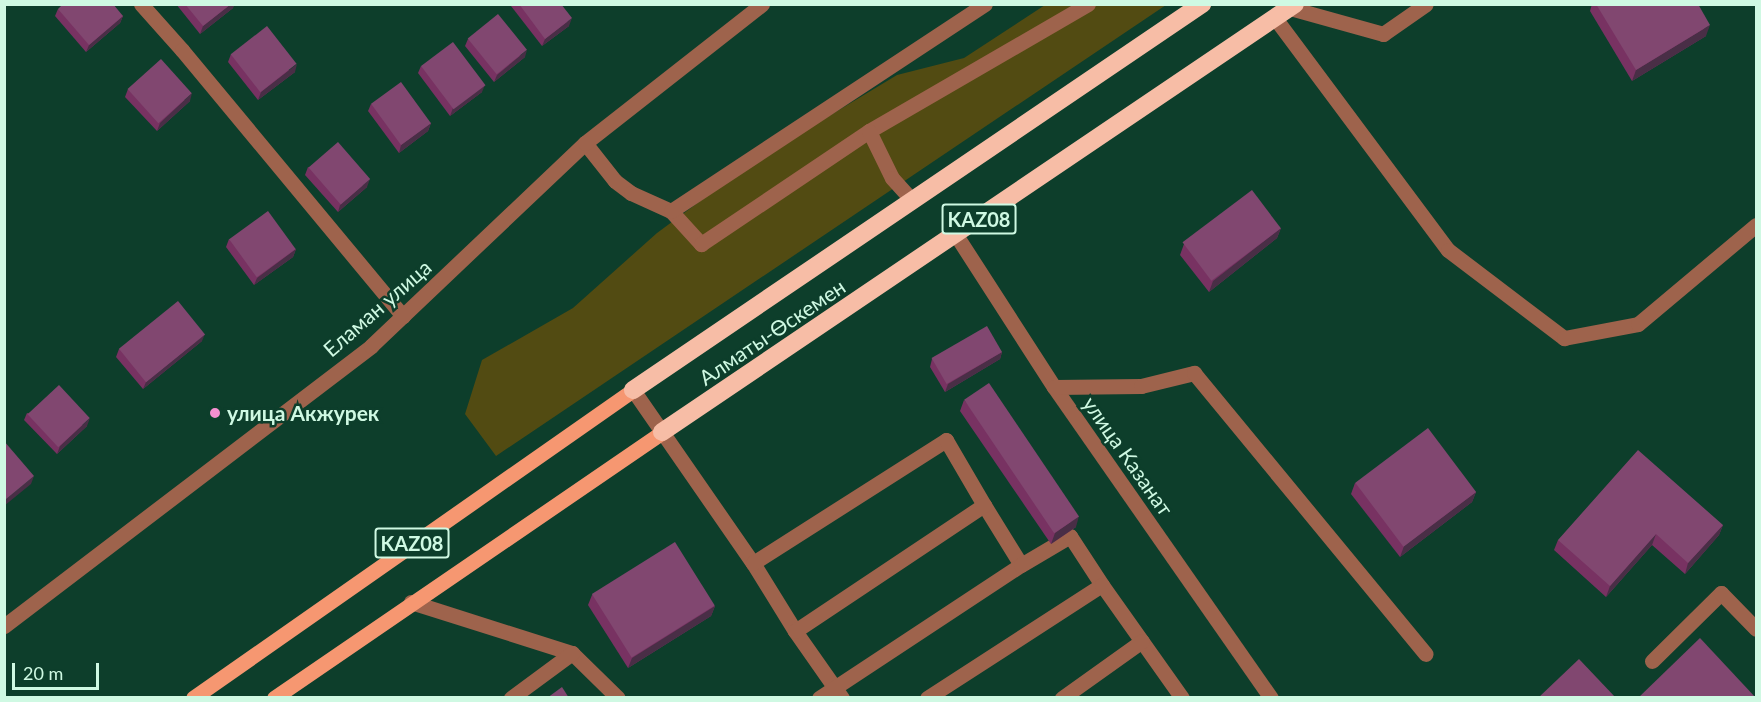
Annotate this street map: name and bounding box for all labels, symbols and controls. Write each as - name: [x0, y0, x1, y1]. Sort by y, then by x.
- road number: KAZ08: [942, 202, 1016, 236]
- street label: Еламан улица: [318, 254, 436, 362]
- street label: Алматы-Өскемен: [694, 274, 850, 390]
- street label: улица Казанат: [1078, 392, 1178, 520]
- place label: улица Акжурек: [227, 400, 379, 426]
- marker: улица Акжурек: [208, 406, 222, 420]
- road number: KAZ08: [374, 526, 450, 560]
- scale bar: [15, 651, 102, 689]
- text: 20 m: [23, 662, 63, 684]

